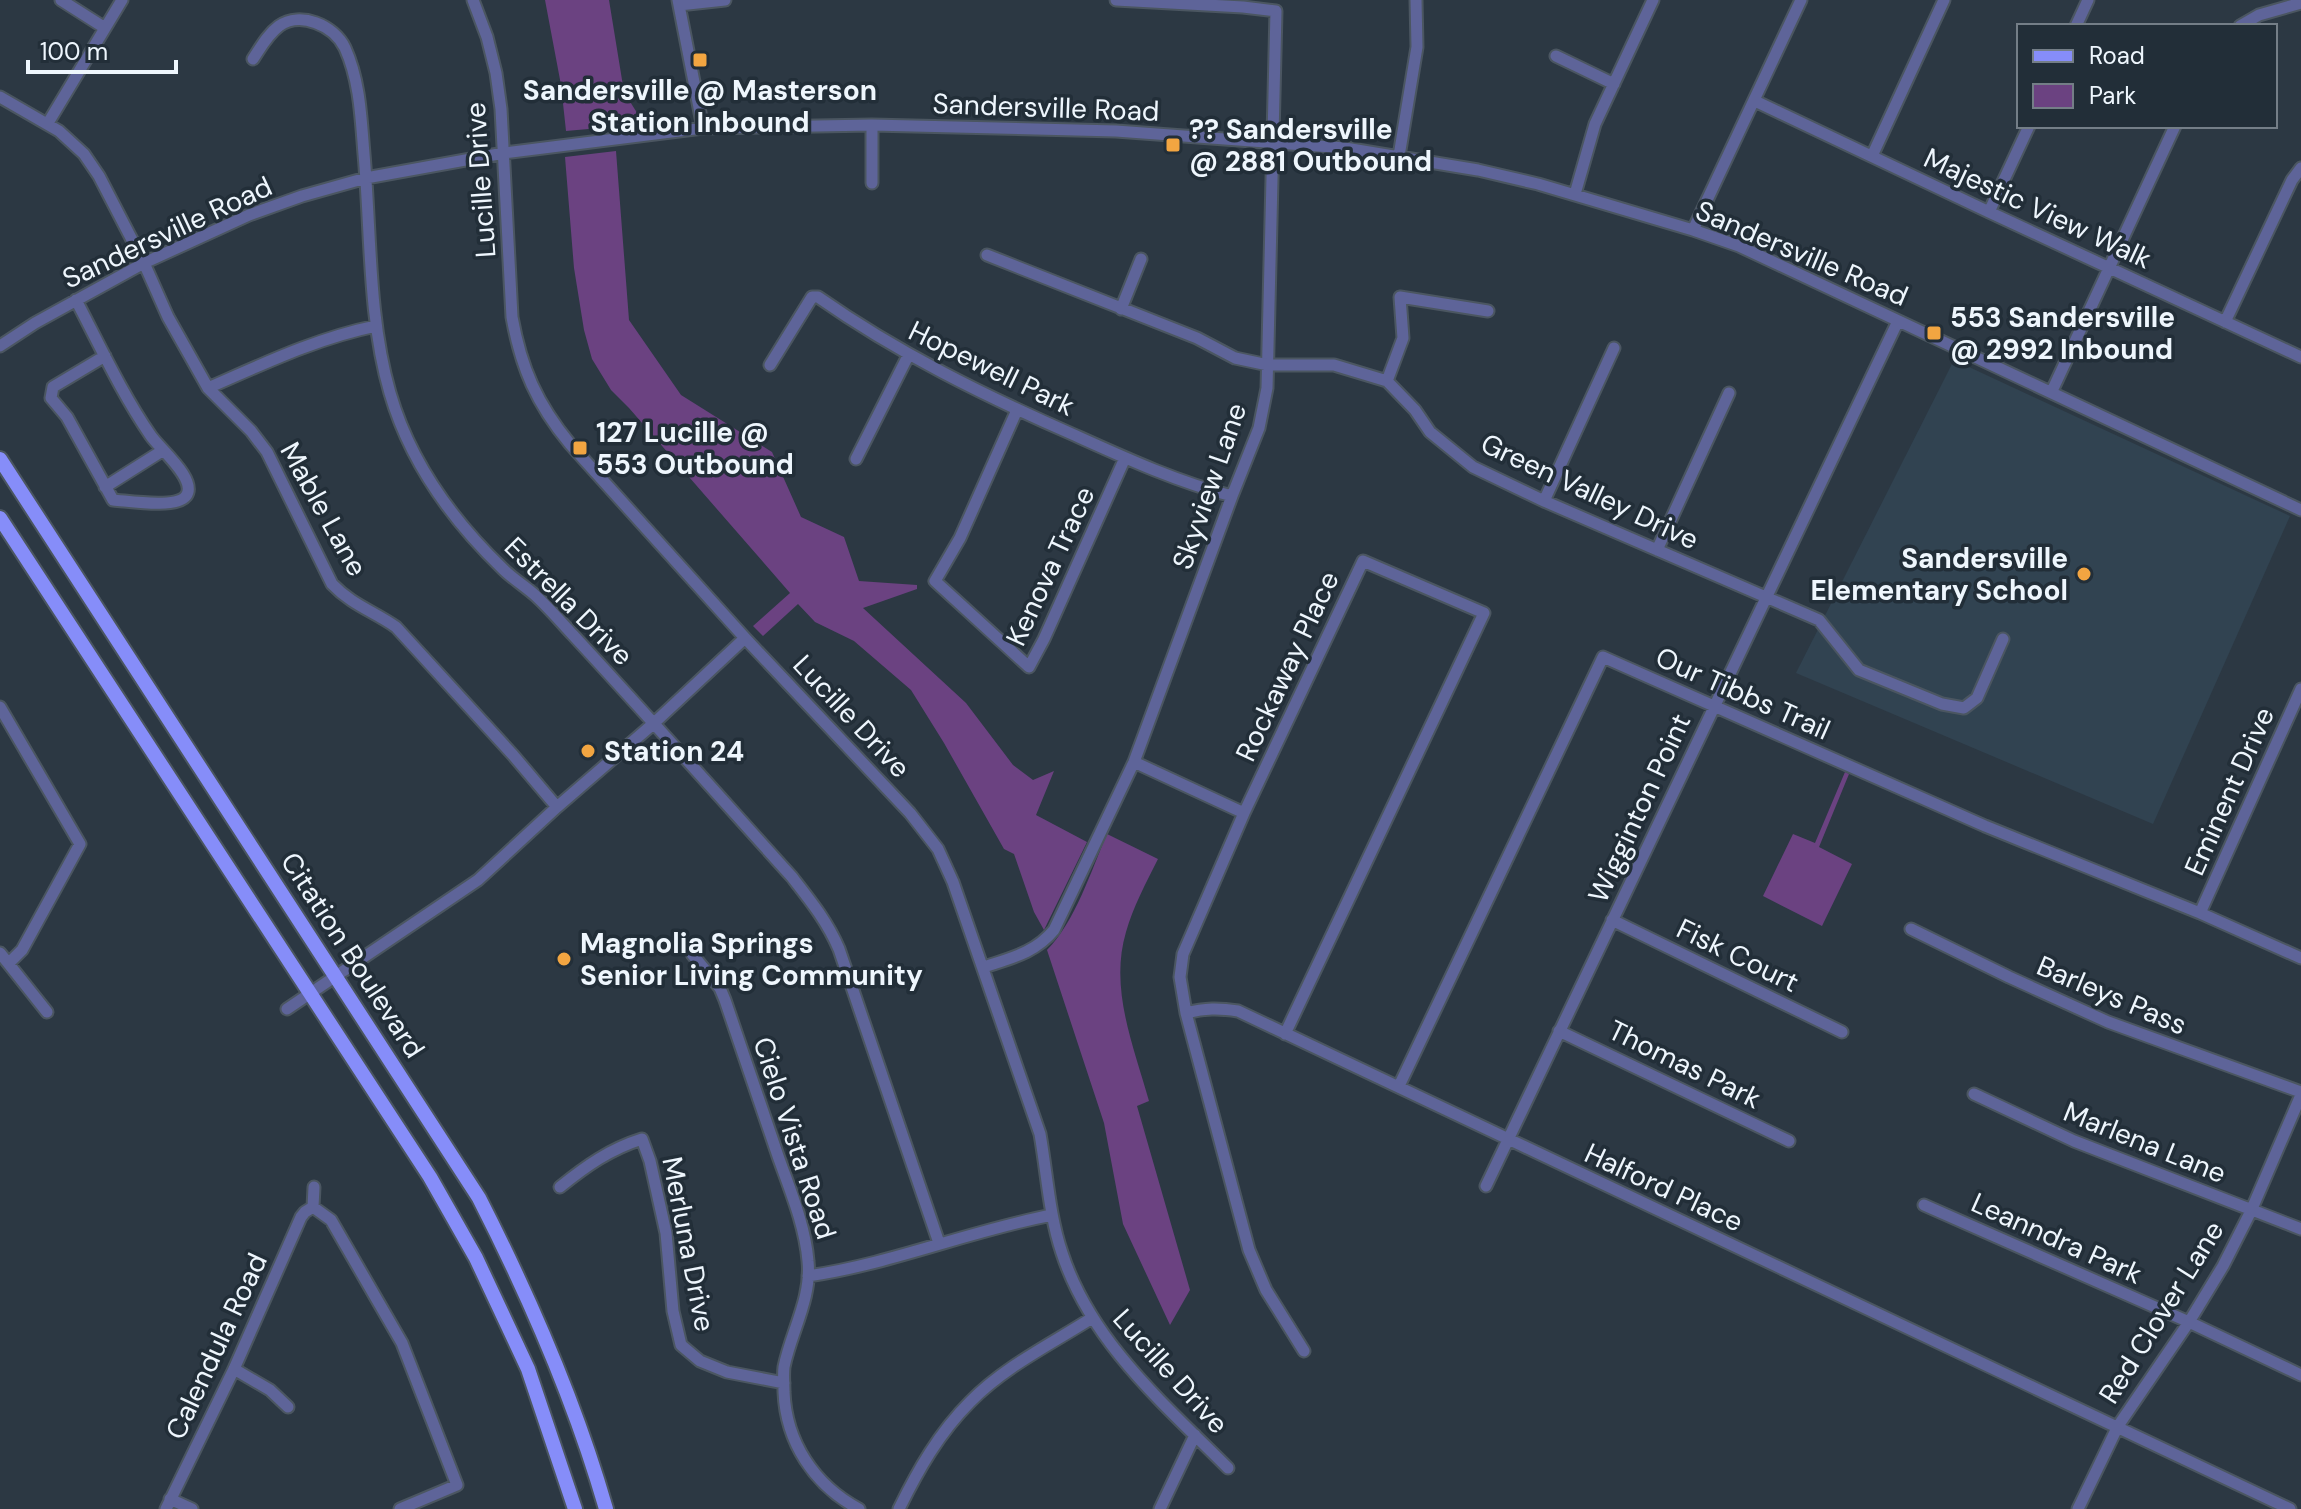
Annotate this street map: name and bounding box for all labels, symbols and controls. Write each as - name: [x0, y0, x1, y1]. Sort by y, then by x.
- scale bar: [28, 24, 176, 74]
- legend: [2017, 24, 2277, 128]
- text: 100 m: [40, 36, 108, 67]
- text: Road: [2089, 40, 2145, 71]
- marker: Sandersville @ Masterson Station Inbound: [691, 51, 709, 69]
- place label: Sandersville @ Masterson Station Inbound: [523, 72, 877, 141]
- text: Park: [2089, 80, 2136, 111]
- street label: Sandersville Road: [932, 85, 1160, 130]
- street label: Lucille Drive: [457, 101, 504, 259]
- place label: ?? Sandersville @ 2881 Outbound: [1189, 111, 1432, 180]
- marker: ?? Sandersville @ 2881 Outbound: [1164, 136, 1182, 154]
- street label: Majestic View Walk: [1918, 139, 2158, 277]
- street label: Sandersville Road: [56, 168, 278, 297]
- street label: Sandersville Road: [1690, 192, 1914, 315]
- place label: 553 Sandersville @ 2992 Inbound: [1950, 299, 2175, 368]
- street label: Hopewell Park: [903, 312, 1081, 425]
- marker: 553 Sandersville @ 2992 Inbound: [1925, 324, 1943, 342]
- street label: Skyview Lane: [1164, 398, 1255, 574]
- place label: 127 Lucille @ 553 Outbound: [596, 414, 794, 483]
- street label: Green Valley Drive: [1475, 425, 1705, 558]
- street label: Mable Lane: [272, 436, 376, 583]
- marker: 127 Lucille @ 553 Outbound: [571, 439, 589, 457]
- street label: Kenova Trace: [997, 481, 1103, 652]
- street label: Estrella Drive: [496, 529, 641, 674]
- place label: Sandersville Elementary School: [1811, 540, 2068, 609]
- street label: Rockaway Place: [1227, 565, 1348, 767]
- marker: Sandersville Elementary School: [2075, 565, 2093, 583]
- street label: Our Tibbs Trail: [1650, 638, 1836, 748]
- street label: Lucille Drive: [785, 647, 918, 786]
- street label: Eminent Drive: [2176, 701, 2283, 881]
- street label: Wigginton Point: [1580, 708, 1699, 909]
- place label: Station 24: [604, 733, 744, 770]
- marker: Station 24: [579, 742, 597, 760]
- street label: Citation Boulevard: [272, 845, 433, 1065]
- street label: Fisk Court: [1671, 910, 1805, 1001]
- place label: Magnolia Springs Senior Living Community: [580, 925, 923, 994]
- street label: Barleys Pass: [2031, 947, 2192, 1044]
- marker: Magnolia Springs Senior Living Community: [555, 950, 573, 968]
- street label: Thomas Park: [1602, 1012, 1767, 1117]
- street label: Cielo Vista Road: [744, 1032, 845, 1244]
- street label: Marlena Lane: [2058, 1093, 2231, 1192]
- street label: Halford Place: [1579, 1135, 1749, 1240]
- street label: Merluna Drive: [653, 1154, 724, 1335]
- street label: Leanndra Park: [1966, 1184, 2148, 1293]
- street label: Red Clover Lane: [2090, 1214, 2232, 1411]
- street label: Calendula Road: [157, 1247, 276, 1445]
- street label: Lucille Drive: [1105, 1301, 1236, 1442]

